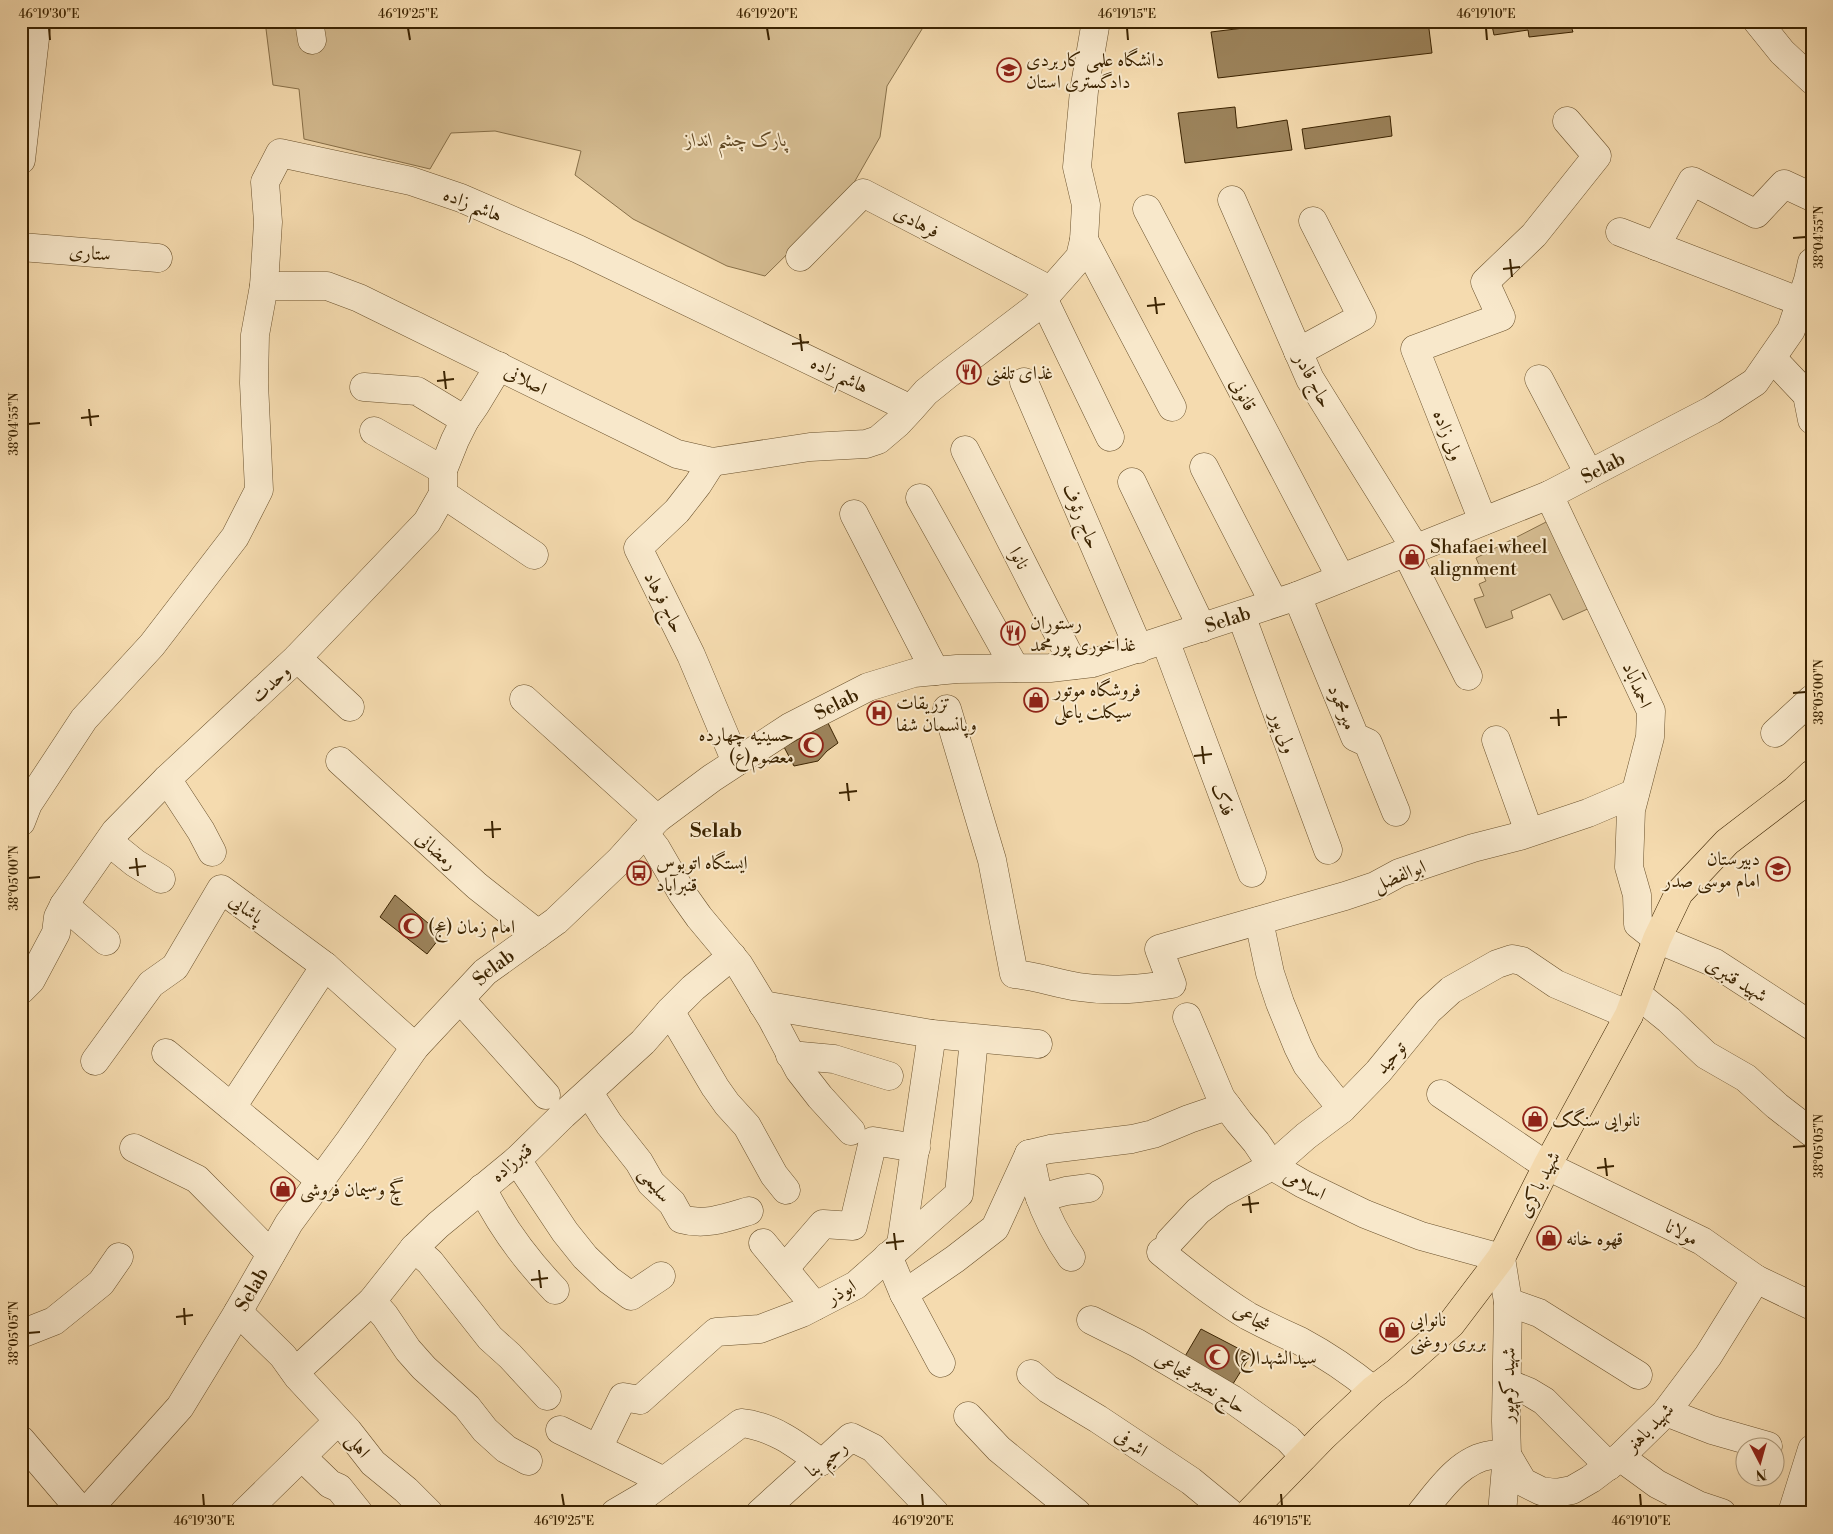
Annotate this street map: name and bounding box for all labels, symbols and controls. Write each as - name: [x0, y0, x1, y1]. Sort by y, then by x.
- text: 46°19'30"E: [18, 7, 80, 22]
- text: 46°19'25"E: [378, 7, 438, 22]
- text: 46°19'20"E: [736, 7, 798, 22]
- text: 46°19'15"E: [1098, 7, 1156, 22]
- text: 46°19'10"E: [1456, 7, 1516, 22]
- place label: دانشگاه علمی کاربردی دادگستری استان: [1026, 47, 1164, 94]
- school or university icon: دانشگاه علمی کاربردی دادگستری استان: [996, 57, 1022, 83]
- park label: پارک چشم انداز: [683, 128, 788, 159]
- street label: هاشم زاده: [437, 182, 506, 234]
- street label: فرهادی: [890, 200, 943, 244]
- text: 38°04'55"N: [1812, 205, 1827, 269]
- street label: ستاری: [68, 239, 112, 267]
- street label: حاج قادر: [1283, 347, 1337, 414]
- street label: هاشم زاده: [804, 351, 872, 405]
- street label: اصلانی: [500, 359, 551, 401]
- restaurant icon: غذای تلفنی: [956, 359, 982, 385]
- place label: غذای تلفنی: [986, 361, 1053, 386]
- street label: قانونی: [1225, 374, 1262, 415]
- text: 38°04'55"N: [7, 392, 22, 456]
- street label: ولی زاده: [1427, 407, 1469, 464]
- street label: Selab: [1577, 447, 1629, 489]
- street label: حاج رئوف: [1052, 480, 1106, 555]
- place label: Shafaei wheel alignment: [1430, 535, 1548, 581]
- street label: نانوا: [1003, 543, 1035, 574]
- shop icon: Shafaei wheel alignment: [1399, 544, 1425, 570]
- street label: حاج فرهاد: [634, 568, 690, 640]
- street label: Selab: [1202, 601, 1254, 638]
- place label: رستوران غذاخوری پورمحمد: [1030, 611, 1136, 658]
- restaurant icon: رستوران غذاخوری پورمحمد: [1000, 620, 1026, 646]
- street label: وحدت: [246, 659, 296, 708]
- street label: احمدآباد: [1617, 659, 1657, 712]
- text: 38°05'00"N: [1812, 659, 1827, 725]
- place label: فروشگاه موتور سیکلت یاعلی: [1052, 677, 1141, 726]
- street label: میرمحمود: [1322, 681, 1362, 734]
- street label: Selab: [810, 683, 863, 726]
- shop icon: فروشگاه موتور سیکلت یاعلی: [1023, 687, 1049, 713]
- place label: تزریقات وپانسمان شفا: [896, 691, 977, 738]
- hospital icon: تزریقات وپانسمان شفا: [866, 700, 892, 726]
- street label: ولی پور: [1263, 706, 1302, 757]
- place label: حسینیه چهارده معصوم(ع): [698, 723, 794, 773]
- mosque icon: حسینیه چهارده معصوم(ع): [798, 732, 824, 758]
- street label: فدک: [1206, 779, 1240, 819]
- district label: Selab: [690, 819, 742, 844]
- street label: رمضانی: [411, 826, 462, 875]
- text: 38°05'00"N: [7, 845, 22, 911]
- place label: دبیرستان امام موسی صدر: [1662, 847, 1760, 897]
- place label: ایستگاه اتوبوس قنبرآباد: [656, 850, 748, 897]
- street label: ابوالفضل: [1369, 855, 1430, 898]
- school or university icon: دبیرستان امام موسی صدر: [1765, 856, 1791, 882]
- bus stop icon: ایستگاه اتوبوس قنبرآباد: [626, 860, 652, 886]
- street label: پاشایی: [224, 888, 270, 931]
- mosque icon: امام زمان (عج): [398, 913, 424, 939]
- place label: امام زمان (عج): [428, 915, 515, 943]
- street label: Selab: [468, 944, 519, 991]
- street label: شهید قنبری: [1701, 952, 1772, 1008]
- street label: توحید: [1370, 1036, 1412, 1079]
- shop icon: نانوایی سنگک: [1522, 1106, 1548, 1132]
- place label: نانوایی سنگک: [1552, 1107, 1640, 1133]
- text: 38°05'05"N: [1812, 1114, 1827, 1178]
- street label: قنبرزاده: [486, 1138, 538, 1188]
- street label: شهید باکری: [1512, 1147, 1566, 1222]
- street label: سلیمی: [633, 1162, 677, 1208]
- street label: اسلامی: [1279, 1164, 1330, 1206]
- shop icon: گچ وسیمان فروشی: [270, 1176, 296, 1202]
- place label: گچ وسیمان فروشی: [300, 1176, 404, 1206]
- street label: مولانا: [1661, 1214, 1702, 1251]
- shop icon: قهوه خانه: [1536, 1225, 1562, 1251]
- place label: قهوه خانه: [1566, 1227, 1623, 1251]
- street label: Selab: [230, 1263, 274, 1316]
- street label: ابوذر: [821, 1274, 861, 1311]
- street label: شجاعی: [1229, 1298, 1274, 1338]
- text: 38°05'05"N: [7, 1301, 22, 1365]
- place label: نانوایی بربری روغنی: [1410, 1308, 1487, 1355]
- shop icon: نانوایی بربری روغنی: [1379, 1317, 1405, 1343]
- mosque icon: سیدالشهدا(ع): [1204, 1344, 1230, 1370]
- street label: حاج نصیر شجاعی: [1148, 1346, 1250, 1424]
- place label: سیدالشهدا(ع): [1234, 1346, 1317, 1373]
- street label: شهید کرم‌پور: [1495, 1347, 1525, 1425]
- street label: شهید باهنر: [1619, 1398, 1679, 1459]
- street label: اشرفی: [1110, 1423, 1153, 1463]
- street label: اهلی: [339, 1428, 375, 1464]
- street label: رحیم بنا: [801, 1435, 857, 1488]
- north arrow: [1736, 1436, 1786, 1486]
- text: N: [1755, 1464, 1768, 1483]
- text: 46°19'30"E: [173, 1514, 235, 1529]
- text: 46°19'25"E: [534, 1514, 594, 1529]
- text: 46°19'20"E: [892, 1514, 954, 1529]
- text: 46°19'15"E: [1253, 1514, 1311, 1529]
- text: 46°19'10"E: [1611, 1514, 1671, 1529]

